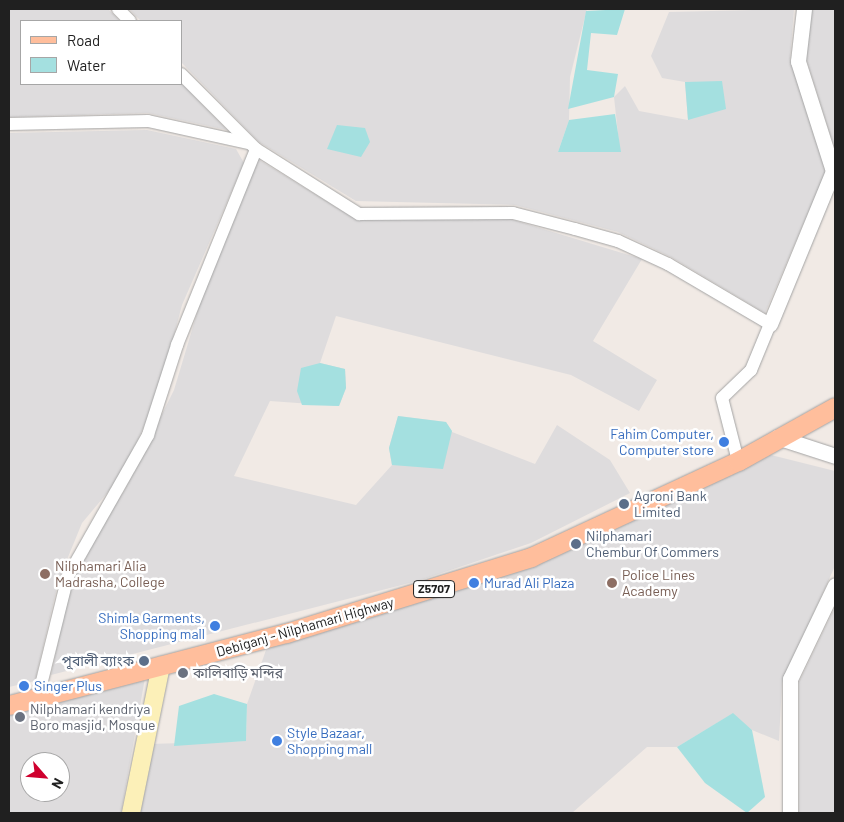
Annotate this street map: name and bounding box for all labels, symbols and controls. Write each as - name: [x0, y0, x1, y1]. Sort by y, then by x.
- legend: [20, 20, 182, 85]
- text: Road: [67, 31, 100, 49]
- text: Water: [67, 56, 106, 74]
- place label: Fahim Computer, Computer store: [610, 426, 714, 458]
- marker: Fahim Computer, Computer store: [718, 436, 730, 448]
- place label: Agroni Bank Limited: [634, 488, 707, 520]
- marker: Agroni Bank Limited: [618, 498, 630, 510]
- place label: Nilphamari Chembur Of Commers: [586, 528, 719, 560]
- marker: Nilphamari Chembur Of Commers: [570, 538, 582, 550]
- place label: Nilphamari Alia Madrasha, College: [55, 558, 165, 590]
- place label: Police Lines Academy: [622, 567, 695, 600]
- marker: Nilphamari Alia Madrasha, College: [39, 568, 51, 580]
- place label: Murad Ali Plaza: [484, 575, 574, 591]
- marker: Murad Ali Plaza: [468, 577, 480, 589]
- marker: Police Lines Academy: [606, 577, 618, 589]
- road number: Z5707: [413, 580, 455, 598]
- street label: Debiganj - Nilphamari Highway: [214, 594, 396, 660]
- place label: Shimla Garments, Shopping mall: [98, 610, 205, 642]
- marker: Shimla Garments, Shopping mall: [209, 620, 221, 632]
- place label: পূবালী ব্যাংক: [62, 653, 134, 669]
- marker: পূবালী ব্যাংক: [138, 655, 150, 667]
- place label: কালিবাড়ি মন্দির: [193, 665, 283, 681]
- marker: কালিবাড়ি মন্দির: [177, 667, 189, 679]
- place label: Singer Plus: [34, 678, 102, 694]
- marker: Singer Plus: [18, 680, 30, 692]
- place label: Nilphamari kendriya Boro masjid, Mosque: [30, 701, 156, 734]
- marker: Nilphamari kendriya Boro masjid, Mosque: [14, 711, 26, 723]
- place label: Style Bazaar, Shopping mall: [287, 725, 372, 758]
- marker: Style Bazaar, Shopping mall: [271, 735, 283, 747]
- north arrow: [20, 752, 70, 802]
- text: N: [48, 776, 68, 792]

